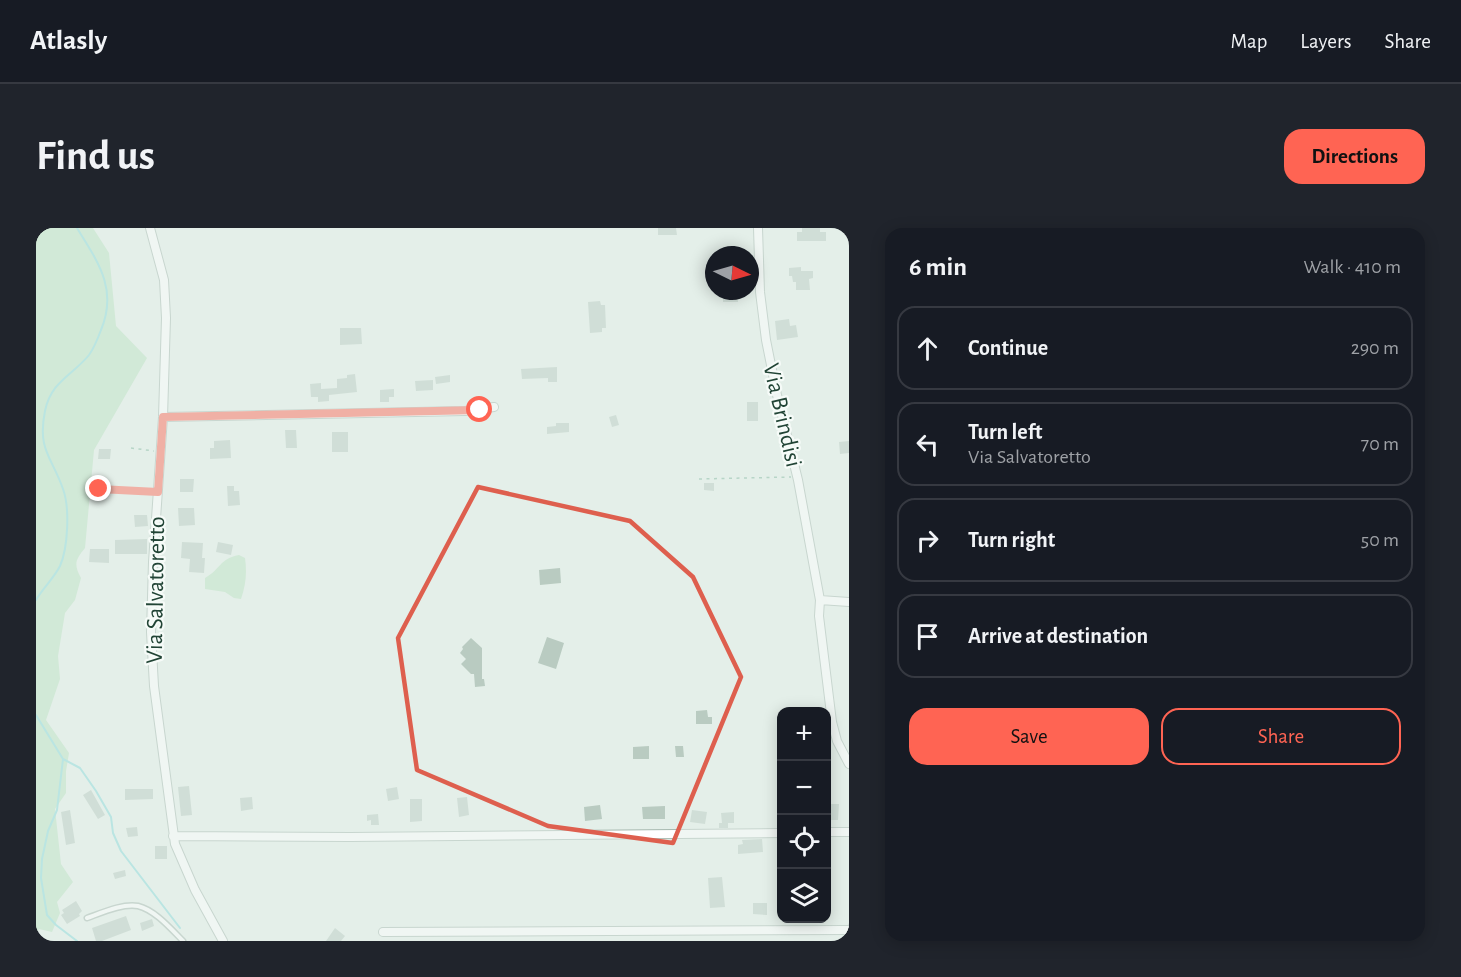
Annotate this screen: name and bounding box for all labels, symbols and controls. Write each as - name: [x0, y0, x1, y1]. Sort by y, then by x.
- text: Atlasly: [30, 27, 107, 55]
- text: Map: [1231, 31, 1267, 52]
- text: Layers: [1300, 31, 1351, 52]
- text: Share: [1384, 31, 1431, 52]
- button: Directions: [1284, 129, 1425, 184]
- text: Find us: [36, 135, 155, 177]
- north arrow: [705, 246, 759, 300]
- text: 6 min: [909, 254, 967, 280]
- text: Walk · 410 m: [1303, 257, 1401, 277]
- icon: ahead: [911, 332, 944, 365]
- text: Continue: [968, 337, 1048, 359]
- text: 290 m: [1351, 338, 1399, 358]
- street label: Via Brindisi: [758, 361, 806, 470]
- route start: [466, 396, 492, 422]
- text: Turn left: [968, 421, 1042, 443]
- icon: left: [911, 428, 944, 461]
- text: 70 m: [1361, 434, 1399, 454]
- text: Via Salvatoretto: [968, 447, 1091, 467]
- route end: [85, 475, 111, 501]
- street label: Via Salvatoretto: [143, 516, 169, 664]
- icon: right: [911, 524, 944, 557]
- text: Turn right: [968, 529, 1055, 551]
- text: 50 m: [1361, 530, 1399, 550]
- icon: arrive: [911, 620, 944, 653]
- text: Arrive at destination: [968, 625, 1148, 647]
- map controls: [777, 707, 831, 923]
- button: +: [777, 707, 831, 761]
- button: Save: [909, 708, 1149, 765]
- button: Share: [1161, 708, 1401, 765]
- button: −: [777, 761, 831, 815]
- button: locate: [777, 815, 831, 869]
- button: layers: [777, 869, 831, 923]

